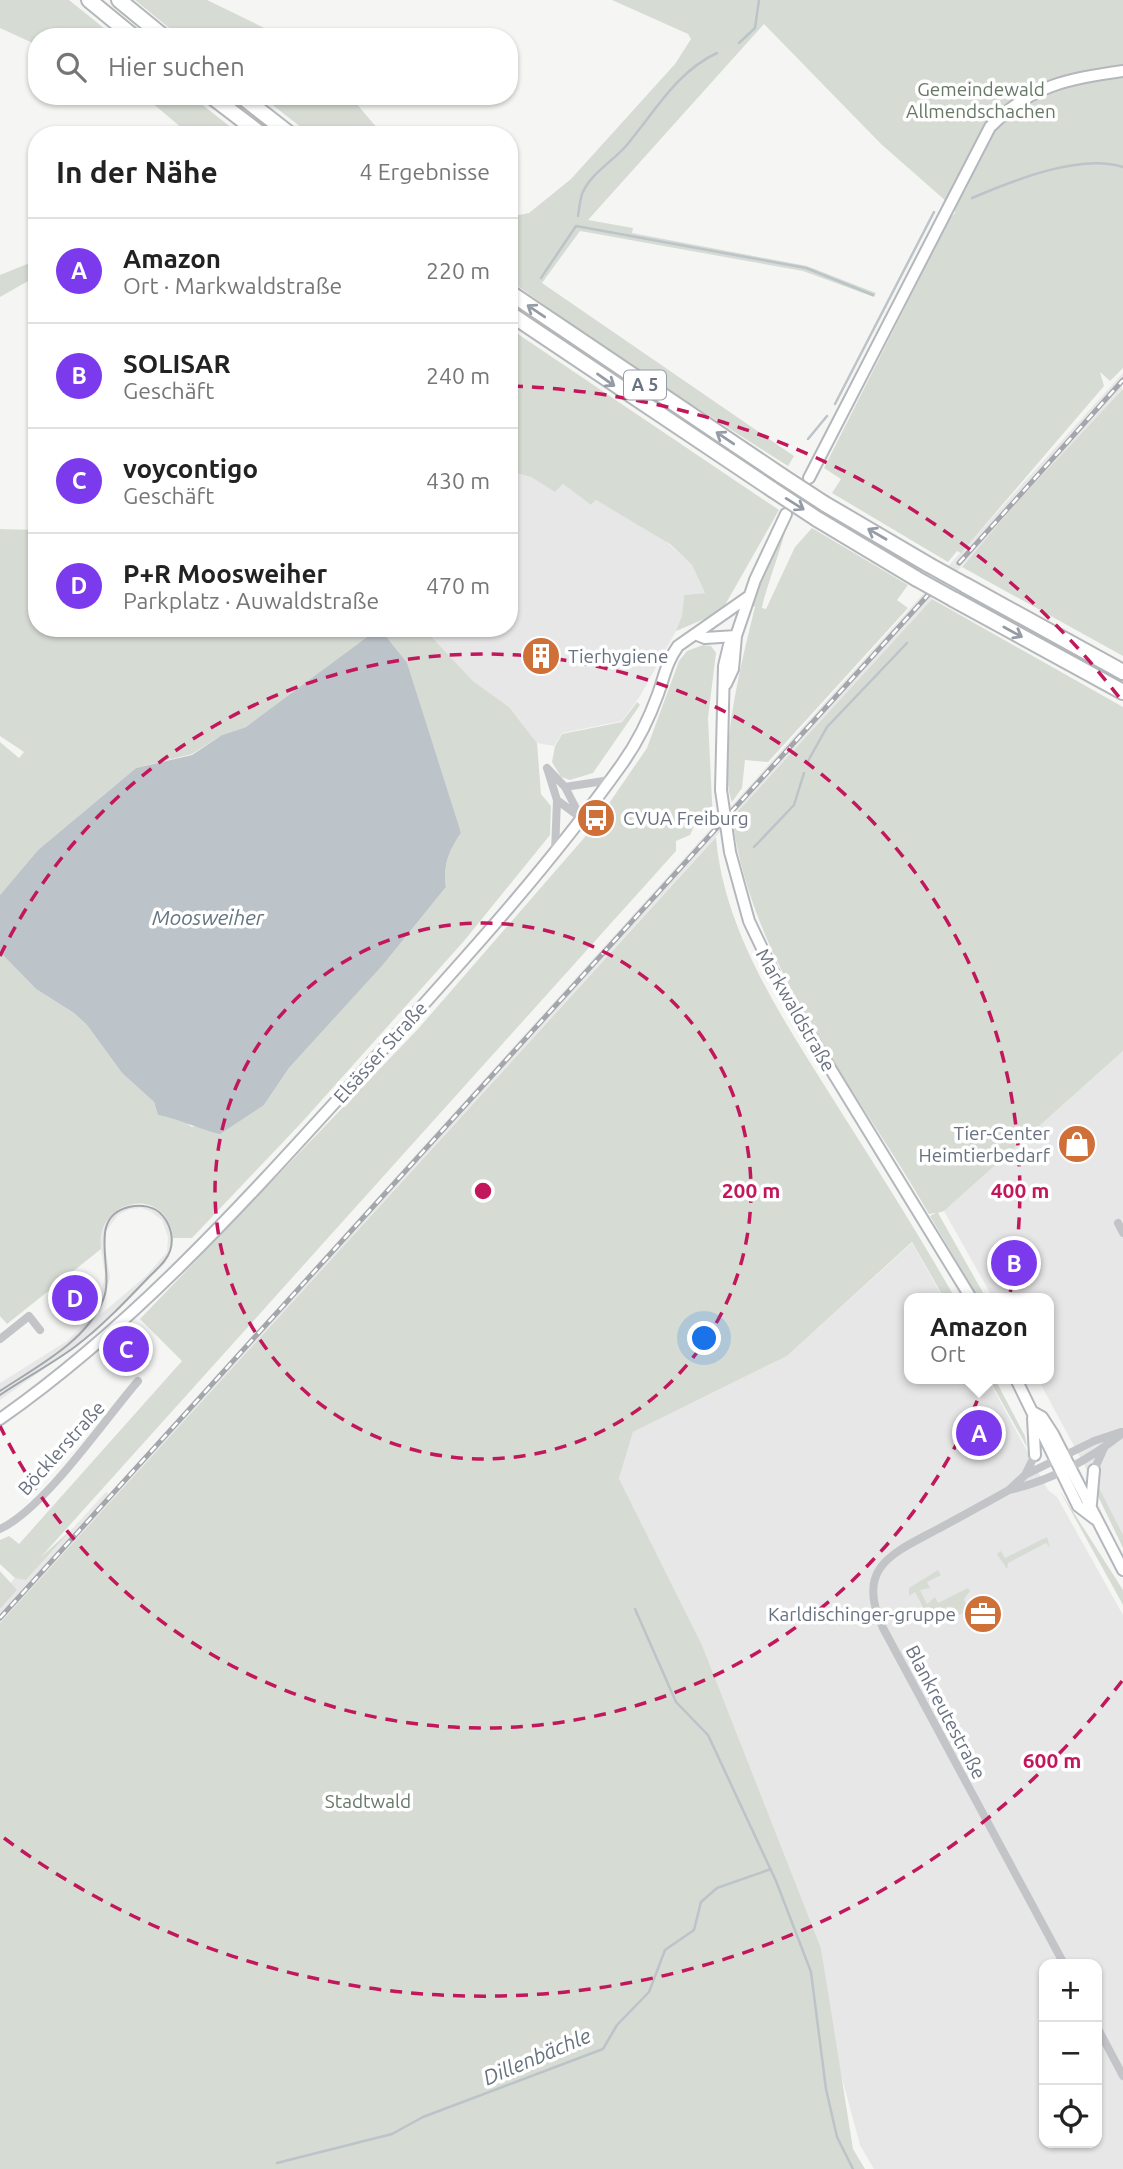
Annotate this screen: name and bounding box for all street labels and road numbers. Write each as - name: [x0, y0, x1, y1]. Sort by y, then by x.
- road number: A 5: [624, 370, 666, 400]
- street label: Markwaldstraße: [752, 945, 840, 1075]
- street label: Elsässer Straße: [329, 997, 431, 1107]
- street label: Böcklerstraße: [13, 1396, 109, 1500]
- street label: Blankreutestraße: [901, 1641, 991, 1783]

